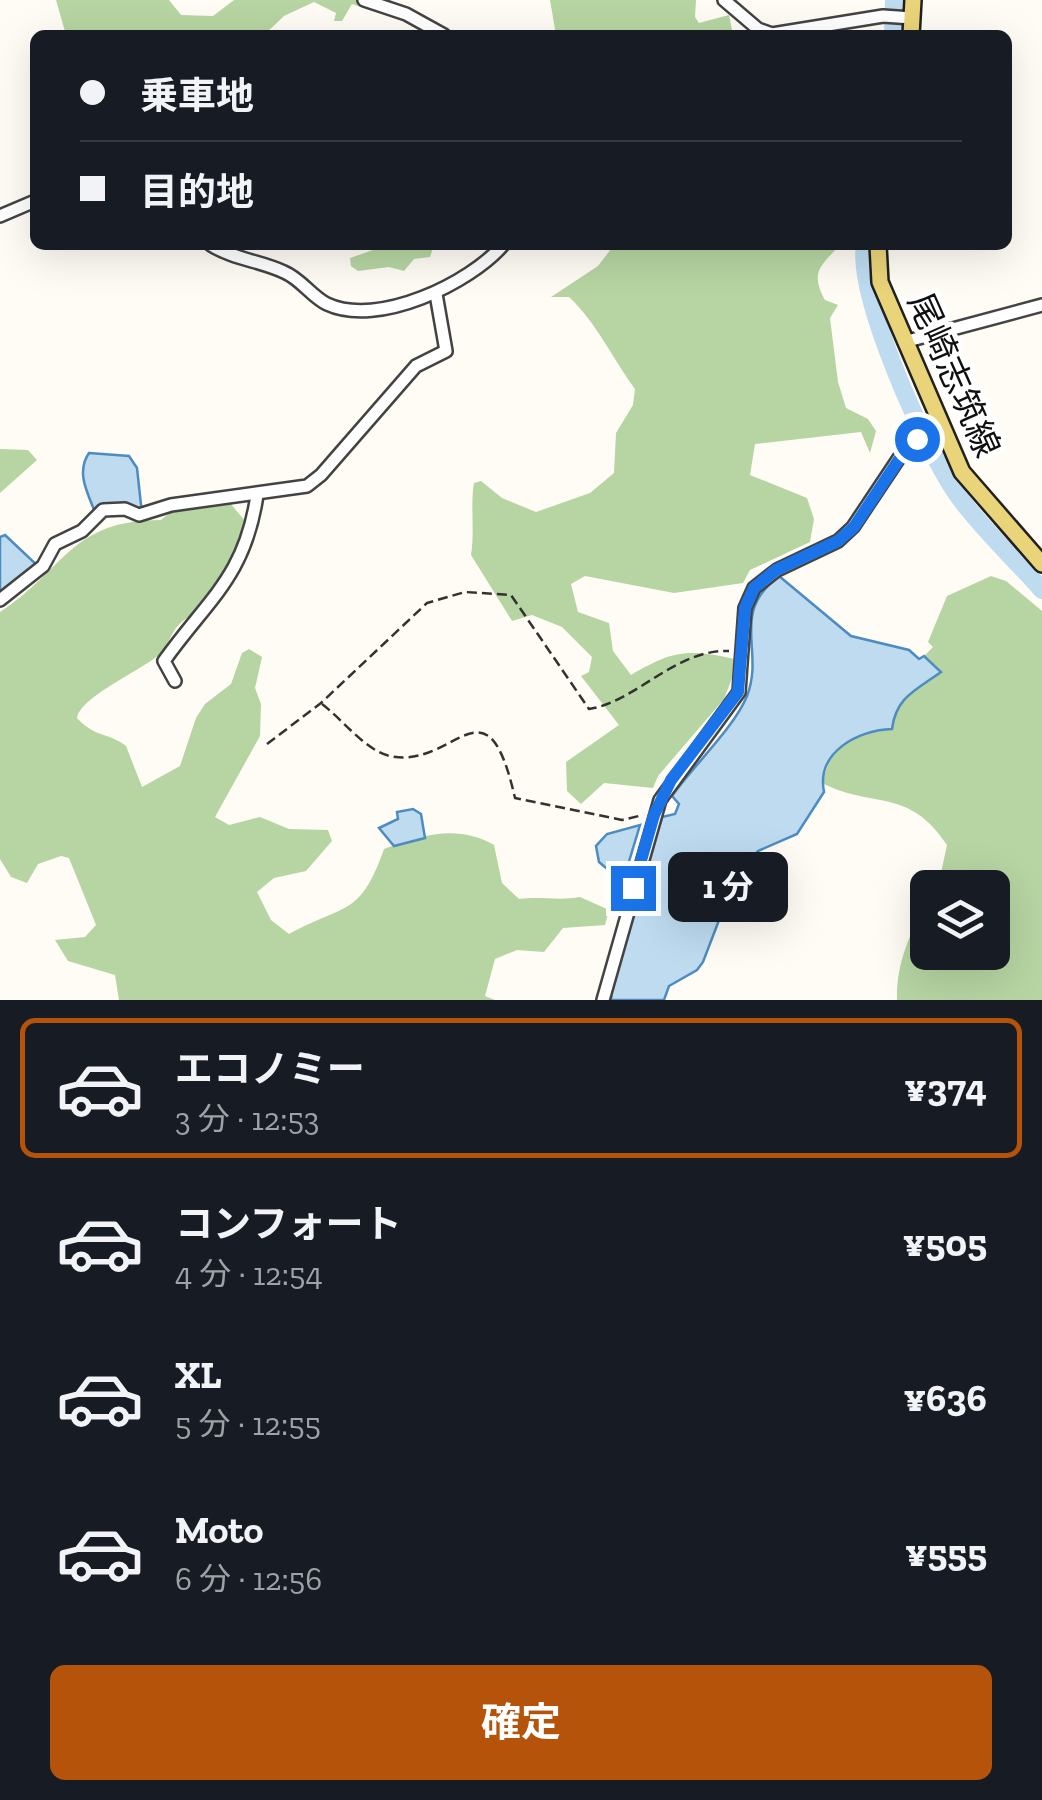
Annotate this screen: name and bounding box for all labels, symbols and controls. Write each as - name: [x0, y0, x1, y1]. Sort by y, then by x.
- text: 乗車地: [140, 73, 254, 119]
- text: 目的地: [140, 169, 254, 215]
- street label: 尾崎志筑線: [899, 287, 1009, 463]
- route start: [895, 417, 940, 462]
- callout: 1 分: [668, 853, 788, 923]
- route end: [611, 866, 656, 911]
- text: 1 分: [703, 868, 753, 906]
- map controls: [910, 870, 1010, 970]
- button: layers: [910, 870, 1010, 970]
- icon: car: [55, 1043, 145, 1133]
- text: エコノミー: [175, 1046, 365, 1092]
- text: ¥374: [904, 1065, 987, 1111]
- text: 3 分 · 12:53: [175, 1100, 319, 1138]
- icon: car: [55, 1198, 145, 1288]
- text: コンフォート: [175, 1201, 402, 1247]
- text: ¥505: [903, 1220, 987, 1266]
- text: 4 分 · 12:54: [175, 1255, 323, 1293]
- text: XL: [175, 1352, 222, 1398]
- icon: car: [55, 1353, 145, 1443]
- text: ¥636: [903, 1375, 987, 1421]
- text: 5 分 · 12:55: [175, 1405, 321, 1443]
- text: Moto: [175, 1507, 263, 1553]
- icon: car: [55, 1508, 145, 1598]
- text: ¥555: [905, 1530, 987, 1576]
- text: 6 分 · 12:56: [175, 1560, 322, 1598]
- button: 確定: [50, 1665, 992, 1780]

